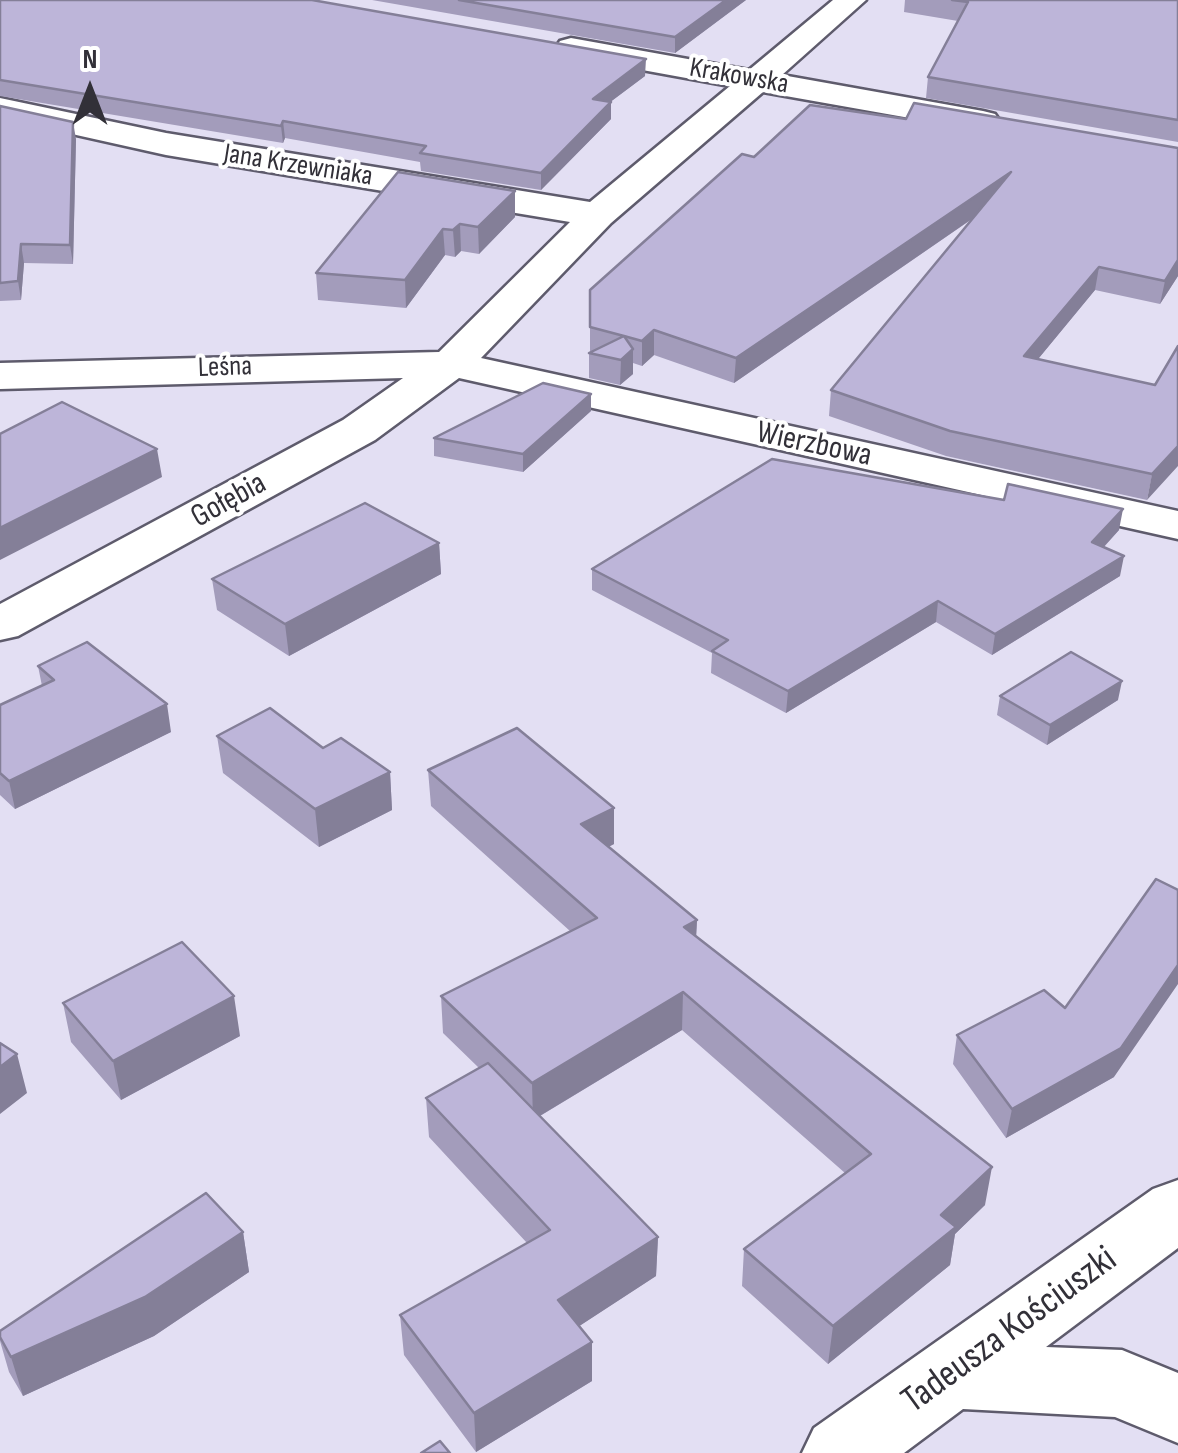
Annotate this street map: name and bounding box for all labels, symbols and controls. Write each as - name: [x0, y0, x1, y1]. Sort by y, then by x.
- north arrow: [40, 40, 140, 140]
- text: N: [83, 43, 97, 76]
- street label: Krakowska: [687, 52, 791, 102]
- street label: Jana Krzewniaka: [221, 138, 375, 194]
- street label: Leśna: [197, 350, 253, 386]
- street label: Wierzbowa: [753, 414, 875, 476]
- street label: Gołębia: [185, 465, 273, 537]
- street label: Tadeusza Kościuszki: [894, 1238, 1126, 1424]

